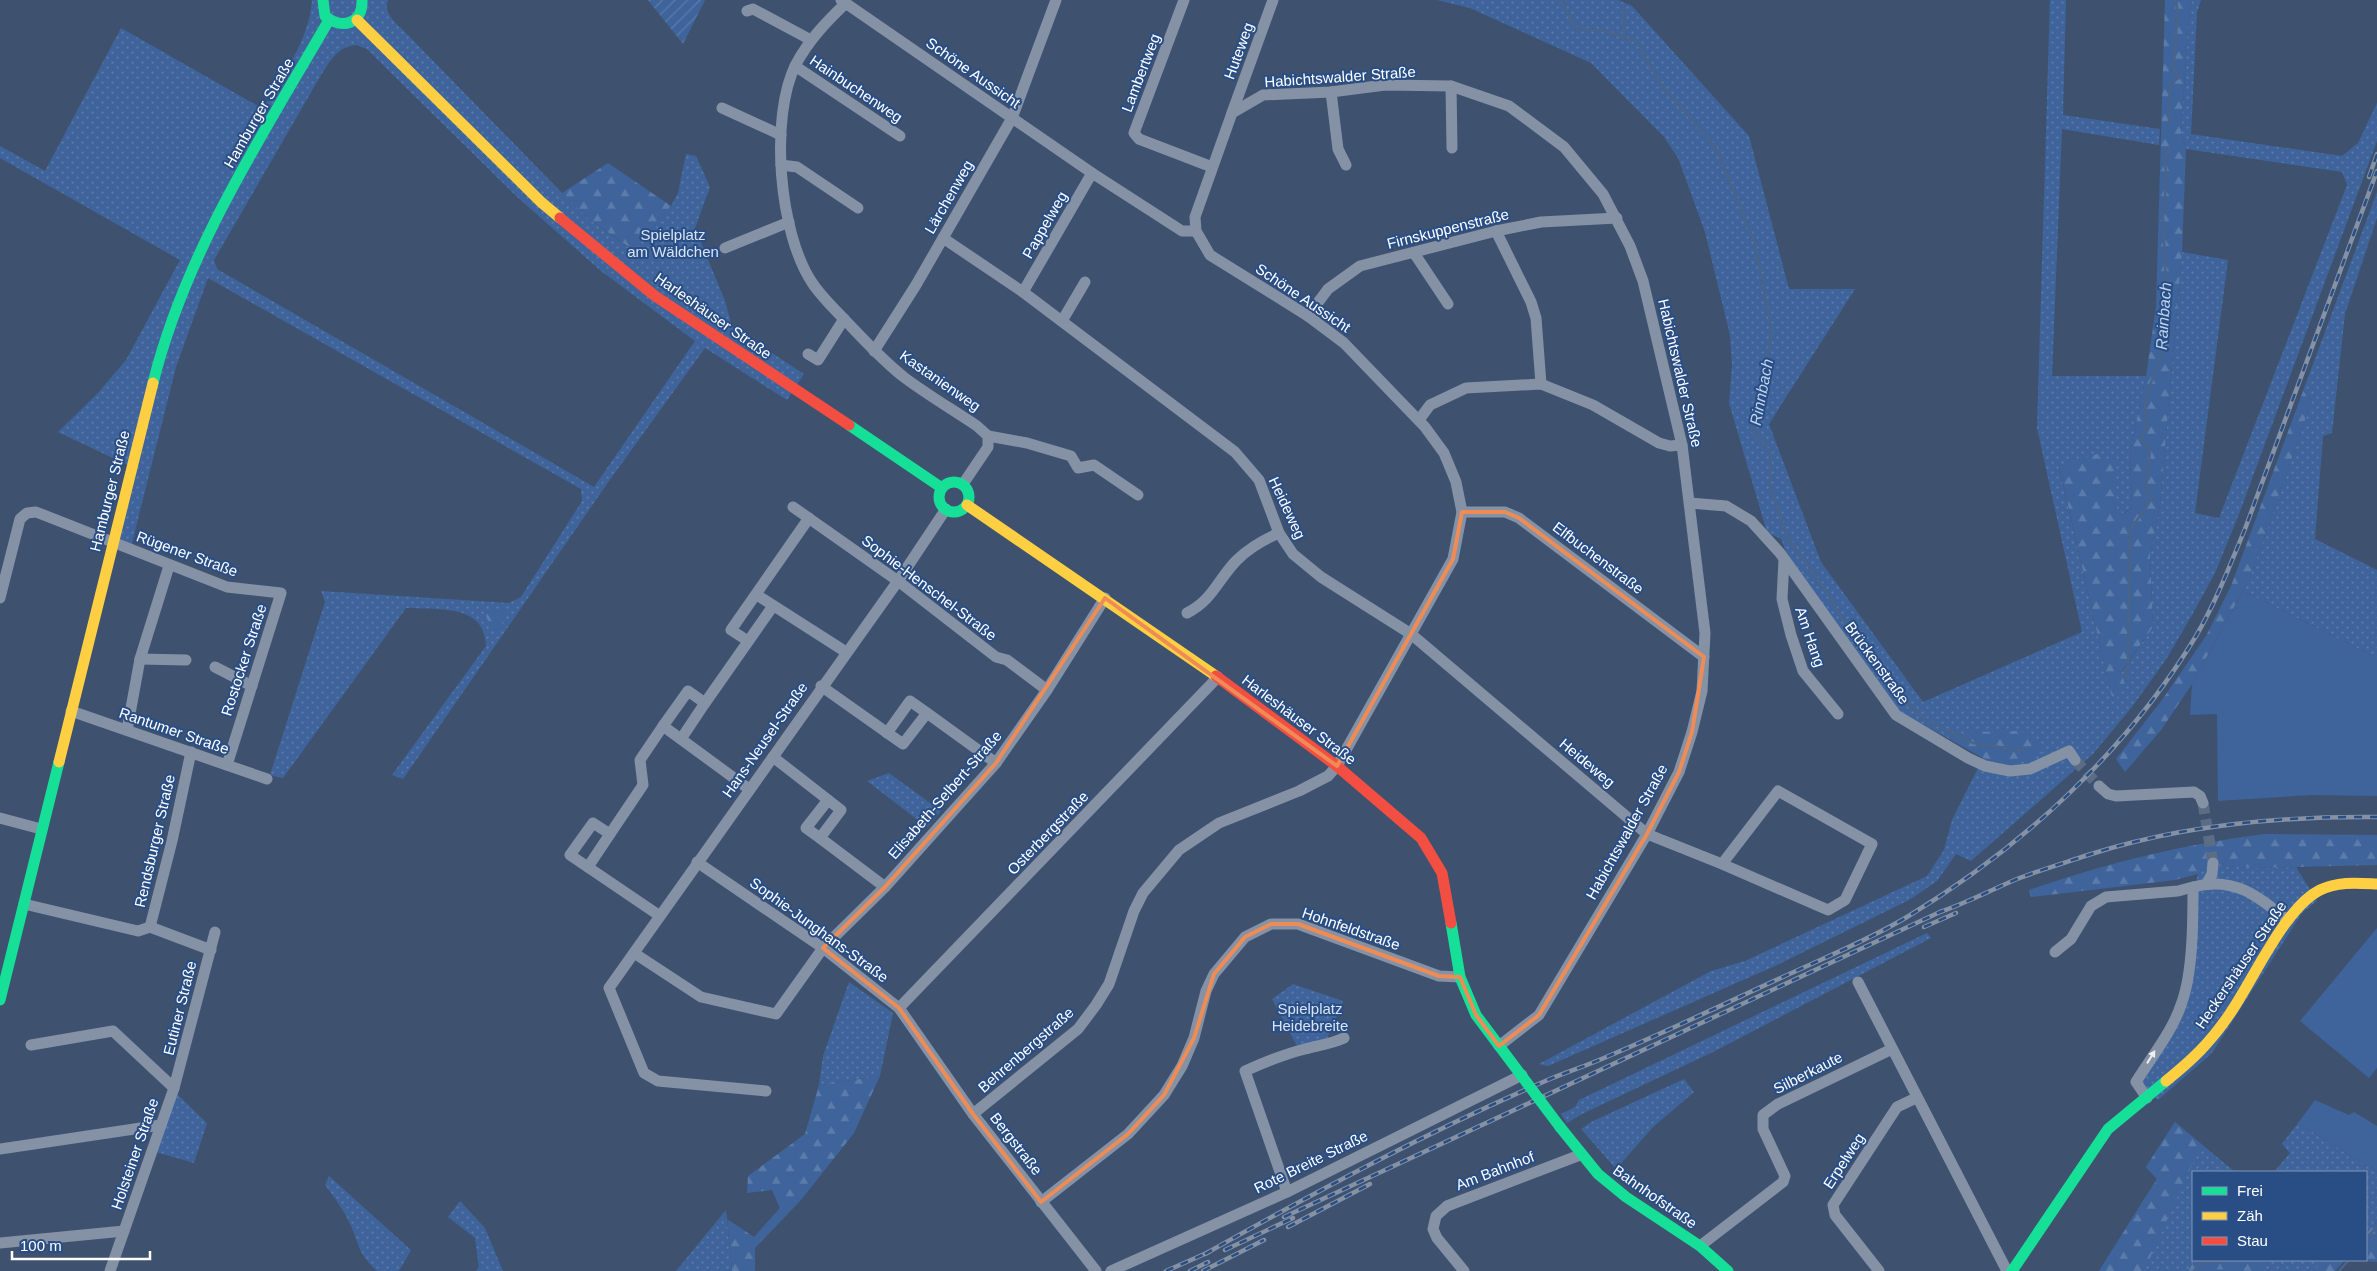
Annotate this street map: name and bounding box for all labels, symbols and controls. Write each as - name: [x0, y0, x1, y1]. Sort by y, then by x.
- street label: Huteweg: [1220, 20, 1257, 82]
- street label: Lambertweg: [1118, 31, 1163, 114]
- street label: Schöne Aussicht: [923, 34, 1024, 112]
- street label: Hainbuchenweg: [807, 51, 906, 126]
- street label: Hamburger Straße: [220, 55, 297, 171]
- street label: Habichtswalder Straße: [1264, 63, 1416, 90]
- street label: Lärchenweg: [921, 157, 976, 236]
- street label: Pappelweg: [1019, 188, 1070, 261]
- street label: Firnskuppenstraße: [1385, 205, 1511, 252]
- park label: Spielplatz am Wäldchen: [627, 226, 719, 260]
- street label: Schöne Aussicht: [1253, 260, 1355, 336]
- street label: Harleshäuser Straße: [652, 269, 775, 362]
- water label: Rainbach: [2153, 282, 2174, 350]
- street label: Habichtswalder Straße: [1655, 297, 1706, 449]
- street label: Kastanienweg: [897, 347, 984, 415]
- water label: Rinnbach: [1747, 357, 1776, 427]
- street label: Hamburger Straße: [86, 429, 133, 553]
- street label: Heideweg: [1266, 474, 1309, 542]
- street label: Elfbuchenstraße: [1550, 518, 1647, 597]
- street label: Rügener Straße: [134, 527, 240, 580]
- street label: Sophie-Henschel-Straße: [859, 531, 1000, 644]
- street label: Rostocker Straße: [217, 602, 270, 718]
- street label: Am Hang: [1792, 605, 1829, 669]
- street label: Brückenstraße: [1842, 618, 1913, 707]
- street label: Harleshäuser Straße: [1239, 671, 1360, 768]
- street label: Hans-Neusel-Straße: [718, 679, 811, 801]
- street label: Rantumer Straße: [117, 704, 231, 757]
- street label: Elisabeth-Selbert-Straße: [884, 727, 1005, 862]
- street label: Heideweg: [1556, 735, 1618, 791]
- street label: Habichtswalder Straße: [1582, 761, 1671, 902]
- street label: Rendsburger Straße: [131, 773, 178, 909]
- street label: Osterbergstraße: [1004, 787, 1092, 878]
- street label: Sophie-Junghans-Straße: [747, 874, 892, 985]
- street label: Heckershäuser Straße: [2192, 898, 2290, 1032]
- street label: Hohnfeldstraße: [1300, 904, 1402, 953]
- street label: Eutiner Straße: [160, 959, 199, 1057]
- park label: Spielplatz Heidebreite: [1272, 1000, 1348, 1034]
- street label: Behrenbergstraße: [974, 1004, 1077, 1096]
- street label: Silberkaute: [1770, 1048, 1845, 1097]
- one-way arrow: [2147, 1050, 2156, 1064]
- street label: Holsteiner Straße: [107, 1096, 162, 1212]
- street label: Bergstraße: [987, 1109, 1046, 1178]
- street label: Rote Breite Straße: [1251, 1127, 1370, 1196]
- street label: Erpelweg: [1819, 1130, 1868, 1192]
- street label: Am Bahnhof: [1453, 1148, 1537, 1193]
- street label: Bahnhofstraße: [1610, 1161, 1700, 1232]
- legend: [2192, 1171, 2367, 1261]
- text: Frei: [2237, 1182, 2263, 1199]
- text: Zäh: [2237, 1207, 2263, 1224]
- scale bar: [12, 1228, 150, 1260]
- text: Stau: [2237, 1232, 2268, 1249]
- text: 100 m: [20, 1237, 62, 1254]

